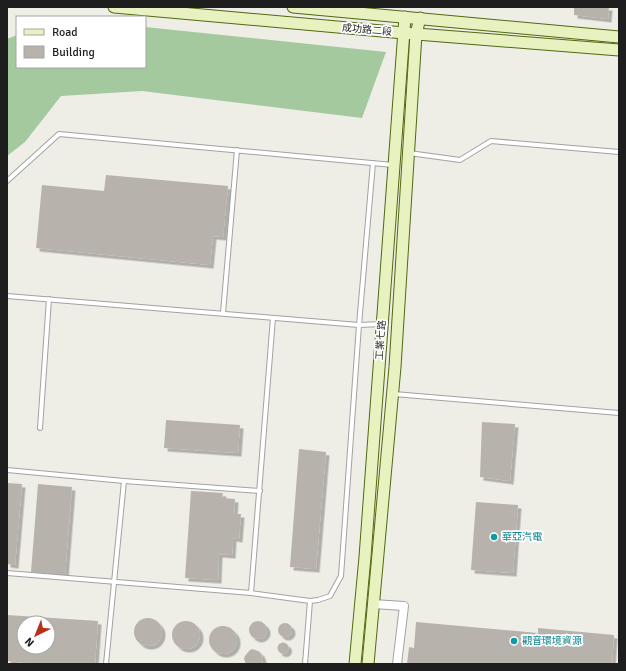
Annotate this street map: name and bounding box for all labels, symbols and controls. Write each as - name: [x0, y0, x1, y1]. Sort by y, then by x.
- legend: [16, 16, 146, 68]
- street label: 成功路二段: [342, 22, 392, 38]
- text: Road: [52, 25, 78, 40]
- text: Building: [52, 45, 95, 60]
- street label: 工業七路: [374, 320, 388, 360]
- place label: 華亞汽電: [502, 531, 543, 543]
- marker: 華亞汽電: [489, 532, 499, 542]
- north arrow: [16, 615, 56, 655]
- text: N: [22, 635, 37, 649]
- place label: 觀音環境資源: [522, 635, 582, 647]
- marker: 觀音環境資源: [509, 636, 519, 646]

